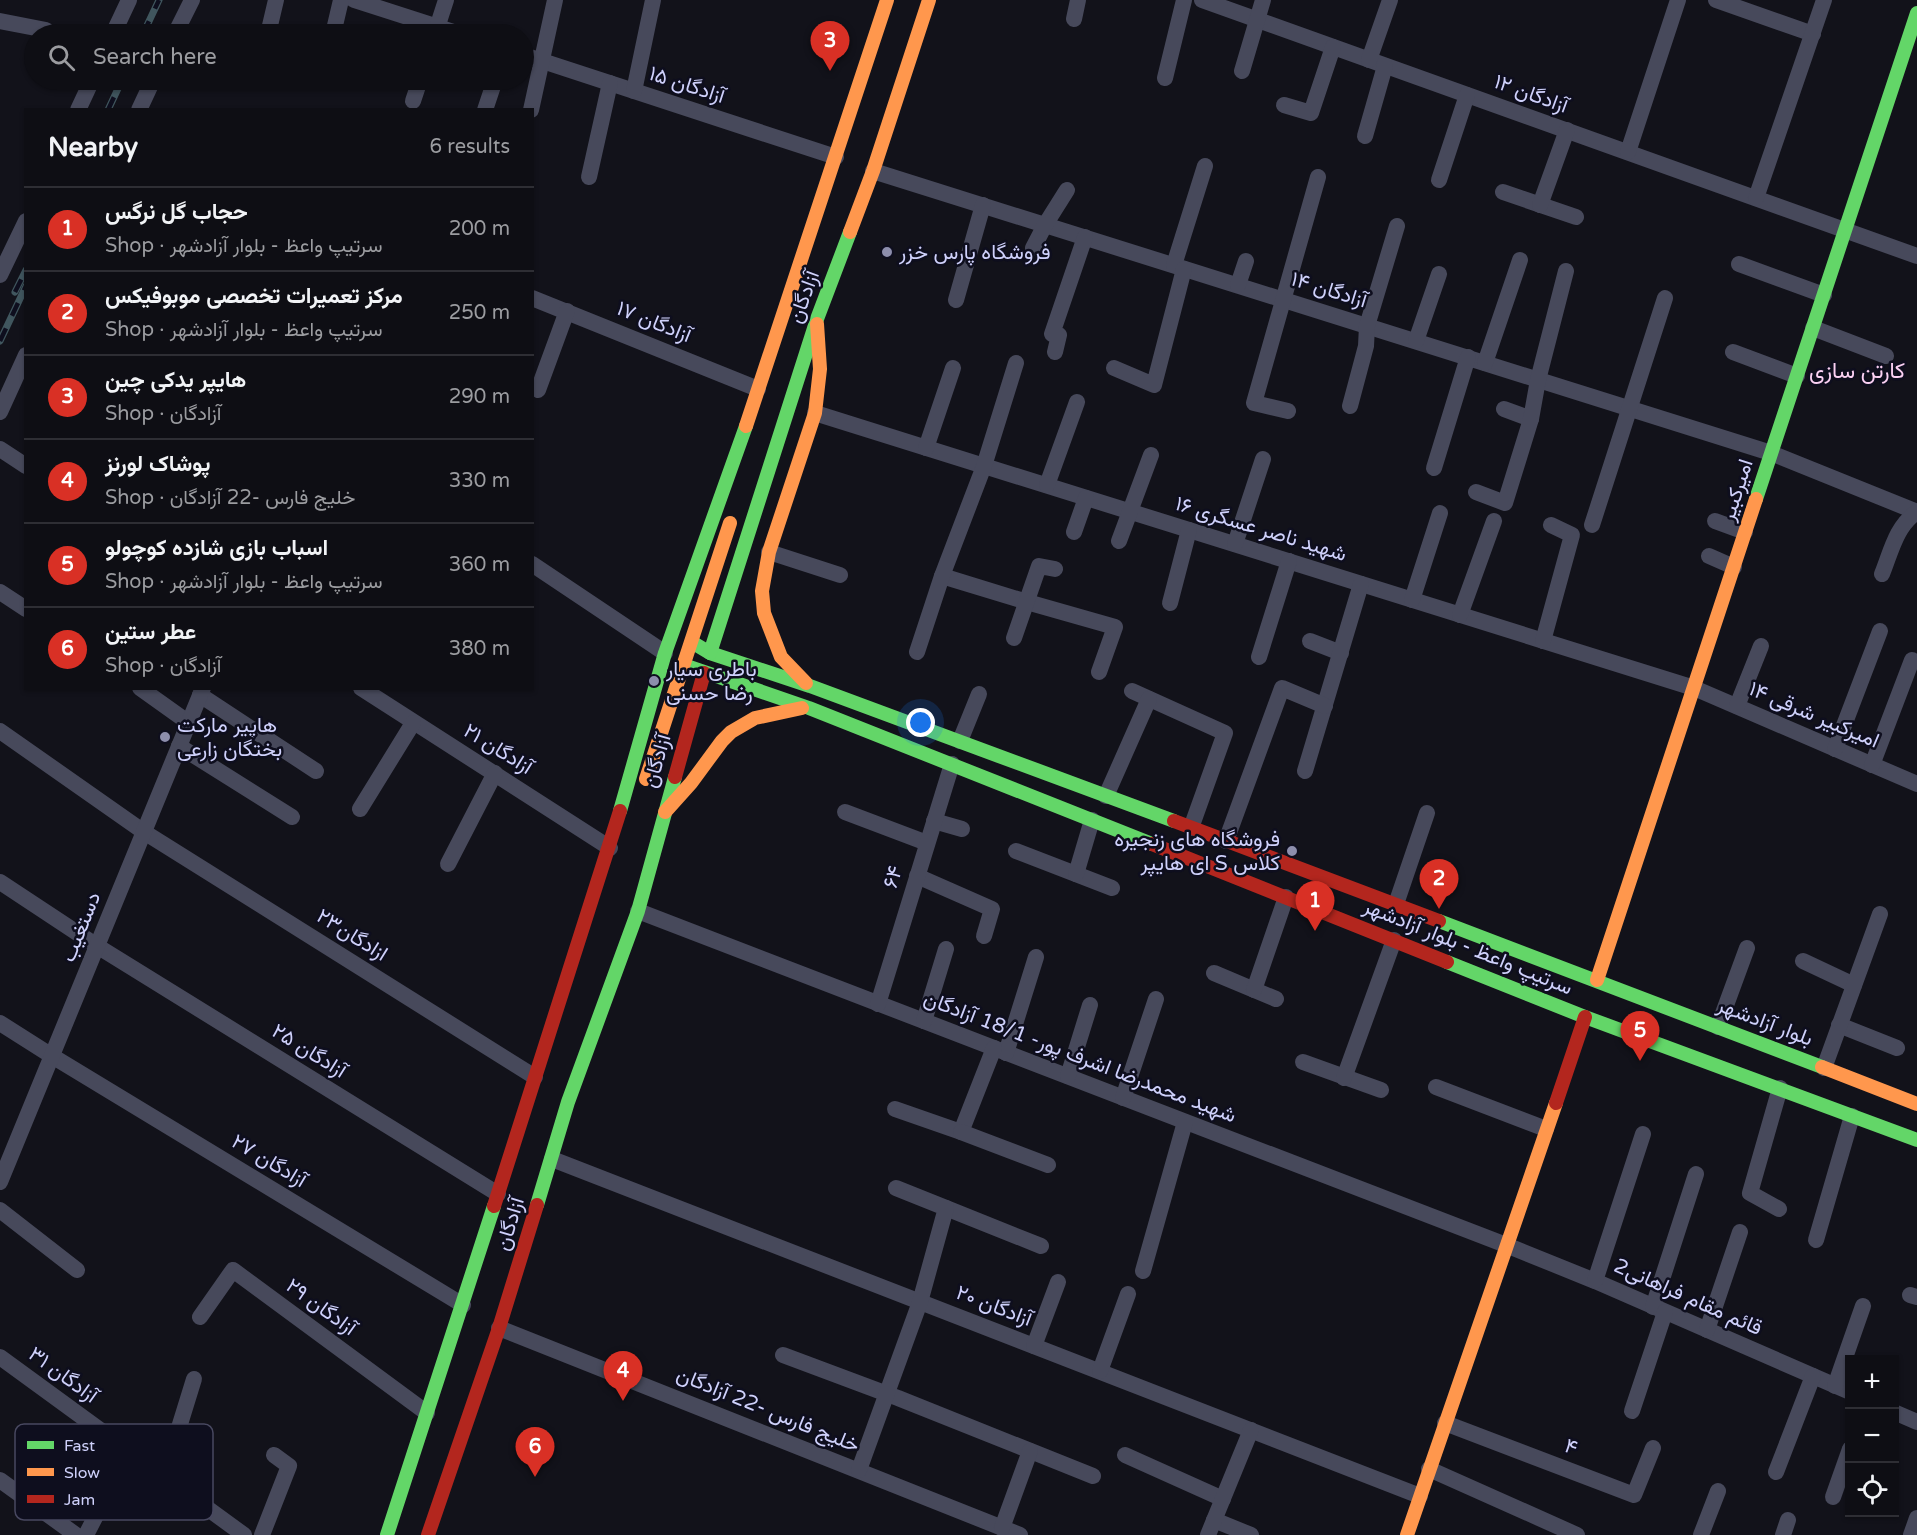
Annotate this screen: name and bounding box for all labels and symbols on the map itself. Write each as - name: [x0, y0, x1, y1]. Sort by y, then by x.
- pin: 3: [810, 22, 850, 71]
- street label: ۱۵ آزادگان: [646, 61, 730, 110]
- street label: ۱۲ آزادگان: [1491, 69, 1573, 120]
- place label: فروشگاه پارس خزر: [898, 240, 1051, 266]
- marker: فروشگاه پارس خزر: [880, 245, 894, 259]
- street label: آزادگان: [783, 265, 826, 327]
- street label: ۱۴ آزادگان: [1288, 267, 1372, 314]
- street label: ۱۷ آزادگان: [613, 296, 697, 349]
- district label: کارتن سازی: [1809, 358, 1905, 384]
- street label: امیرکبیر: [1715, 456, 1759, 525]
- street label: ۱۶ شهید ناصر عسگری: [1172, 491, 1350, 567]
- place label: باطری سیار رضا حسنی: [665, 657, 757, 706]
- marker: باطری سیار رضا حسنی: [647, 674, 661, 688]
- street label: ۱۴ امیرکبیر شرقی: [1745, 676, 1883, 754]
- your location: [906, 708, 935, 737]
- place label: هاپیر مارکت بختگان زارعی: [177, 713, 282, 762]
- street label: ۲۱ آزادگان: [459, 718, 539, 781]
- street label: آزادگان: [637, 729, 677, 791]
- marker: هاپیر مارکت بختگان زارعی: [158, 730, 172, 744]
- place label: فروشگاه های زنجیره ای هایپر S کلاس: [1114, 827, 1280, 877]
- marker: فروشگاه های زنجیره ای هایپر S کلاس: [1285, 844, 1299, 858]
- pin: 2: [1420, 860, 1458, 909]
- street label: ۶۴: [878, 863, 908, 891]
- pin: 1: [1296, 882, 1334, 931]
- street label: دستغیب: [56, 888, 106, 966]
- street label: سرتیپ واعظ - بلوار آزادشهر: [1358, 893, 1576, 1001]
- street label: ۲۳ازادگان: [312, 903, 392, 967]
- street label: شهید محمدرضا اشرف پور- 18/1 آزادگان: [920, 986, 1240, 1129]
- street label: بلوار آزادشهر: [1713, 992, 1816, 1052]
- pin: 5: [1620, 1012, 1660, 1061]
- street label: ۲۵ آزادگان: [267, 1018, 353, 1085]
- street label: ۲۷ آزادگان: [227, 1129, 313, 1194]
- street label: آزادگان: [490, 1192, 531, 1254]
- street label: 2قائم مقام فراهانی: [1610, 1253, 1766, 1342]
- street label: ۲۹ آزادگان: [281, 1273, 363, 1342]
- street label: ۲۰ آزادگان: [952, 1280, 1038, 1333]
- street label: ۳۱ آزادگان: [23, 1341, 104, 1410]
- pin: 4: [604, 1352, 642, 1401]
- street label: خلیج فارس -22 آزادگان: [672, 1362, 863, 1459]
- legend: [15, 1424, 213, 1520]
- pin: 6: [516, 1428, 554, 1477]
- street label: ۴: [1561, 1433, 1581, 1461]
- text: Fast: [64, 1436, 95, 1456]
- text: Slow: [64, 1463, 100, 1483]
- text: Jam: [64, 1490, 95, 1510]

